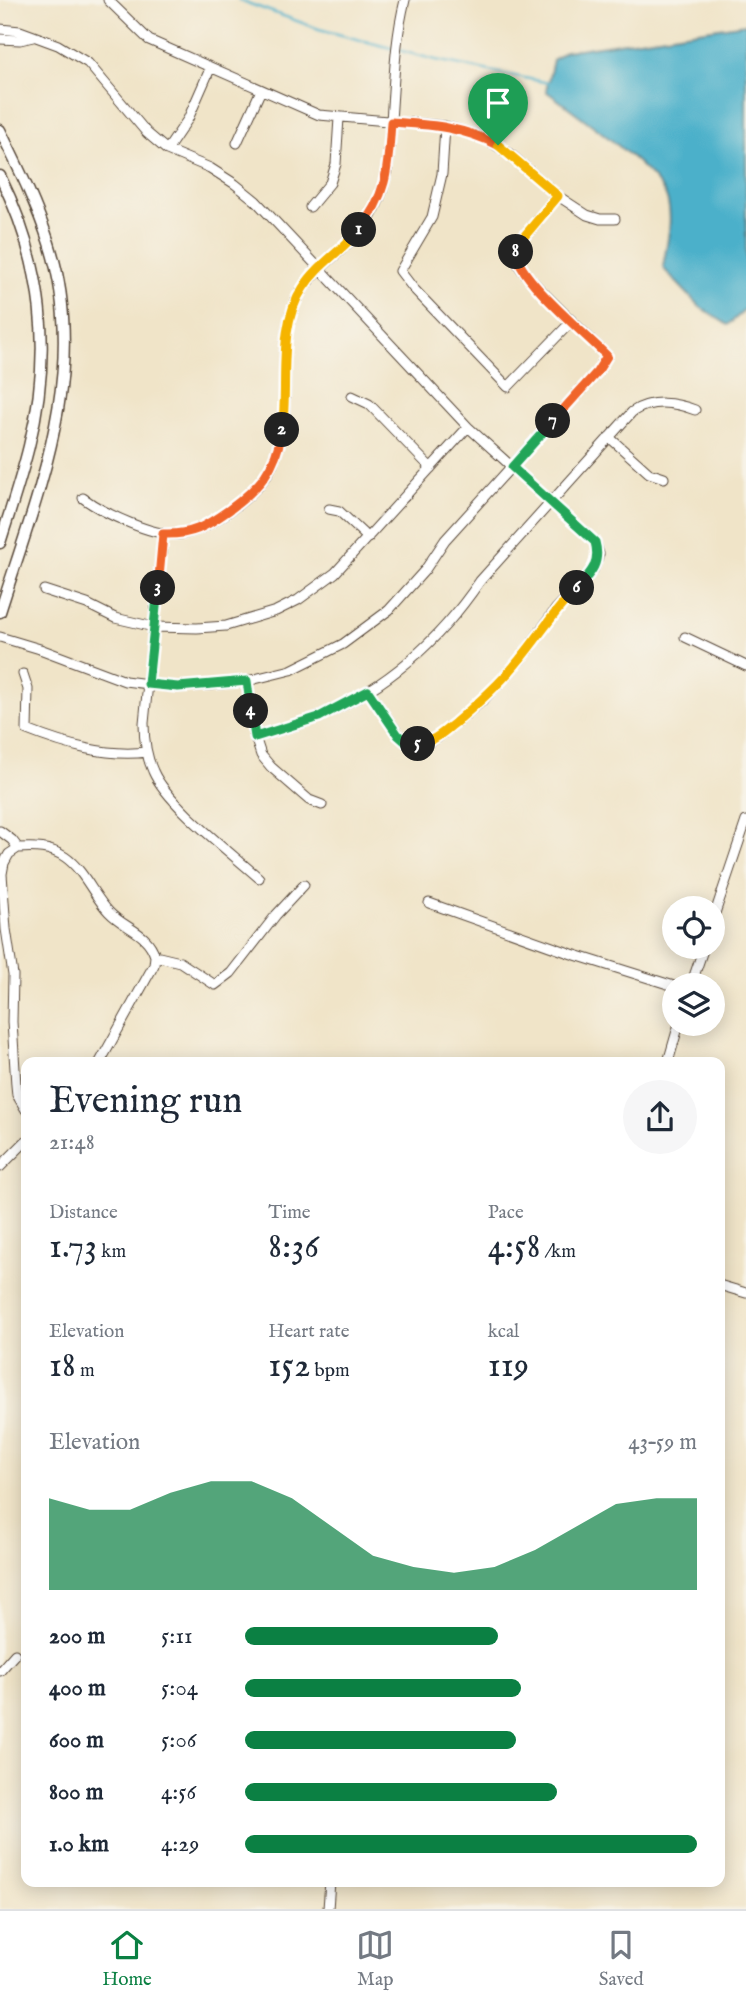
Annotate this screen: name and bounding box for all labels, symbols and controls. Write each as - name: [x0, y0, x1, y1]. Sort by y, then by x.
- pin: [468, 73, 528, 145]
- icon: arrive: [479, 84, 517, 122]
- pin: 1: [342, 212, 376, 247]
- text: 1: [355, 217, 362, 241]
- pin: 8: [498, 234, 534, 270]
- text: 8: [512, 239, 519, 263]
- pin: 7: [536, 404, 570, 438]
- text: 7: [548, 408, 557, 432]
- pin: 2: [264, 412, 300, 448]
- text: 2: [277, 417, 286, 441]
- pin: 3: [140, 570, 176, 606]
- pin: 6: [560, 570, 594, 606]
- text: 3: [154, 575, 161, 599]
- text: 6: [572, 575, 581, 599]
- pin: 4: [233, 694, 268, 728]
- text: 4: [246, 698, 255, 722]
- pin: 5: [400, 726, 436, 762]
- text: 5: [414, 731, 421, 755]
- map controls: [662, 896, 725, 1036]
- button: locate: [662, 896, 725, 959]
- button: layers: [662, 973, 725, 1036]
- text: Evening run: [49, 1078, 243, 1126]
- button: share: [623, 1080, 697, 1154]
- text: 21:48: [49, 1128, 95, 1157]
- text: Distance: [49, 1201, 118, 1225]
- text: Time: [268, 1201, 311, 1225]
- text: Pace: [488, 1201, 524, 1225]
- text: 1.73: [49, 1225, 97, 1270]
- text: 8:36: [268, 1225, 319, 1270]
- text: 4:58: [488, 1225, 540, 1270]
- text: km: [97, 1240, 126, 1264]
- text: /km: [540, 1240, 576, 1264]
- text: Elevation: [49, 1320, 124, 1344]
- text: Heart rate: [268, 1320, 349, 1344]
- text: kcal: [488, 1320, 519, 1344]
- text: 18: [49, 1344, 76, 1389]
- text: 152: [268, 1344, 310, 1389]
- text: 119: [488, 1344, 529, 1389]
- text: m: [76, 1359, 95, 1383]
- text: bpm: [310, 1359, 350, 1383]
- text: Elevation: [49, 1428, 140, 1457]
- text: 43–59 m: [628, 1428, 697, 1457]
- text: 200 m: [49, 1622, 105, 1651]
- text: 5:11: [161, 1622, 193, 1651]
- text: 400 m: [49, 1674, 106, 1703]
- text: 5:04: [161, 1674, 198, 1703]
- text: 600 m: [49, 1726, 104, 1755]
- text: 5:06: [161, 1726, 196, 1755]
- text: 800 m: [49, 1778, 103, 1807]
- text: 4:56: [161, 1778, 196, 1807]
- text: 1.0 km: [49, 1830, 109, 1859]
- text: 4:29: [161, 1830, 199, 1859]
- tab: Home: [102, 1926, 152, 1992]
- tab: Map: [356, 1926, 394, 1992]
- tab: Saved: [599, 1926, 644, 1992]

